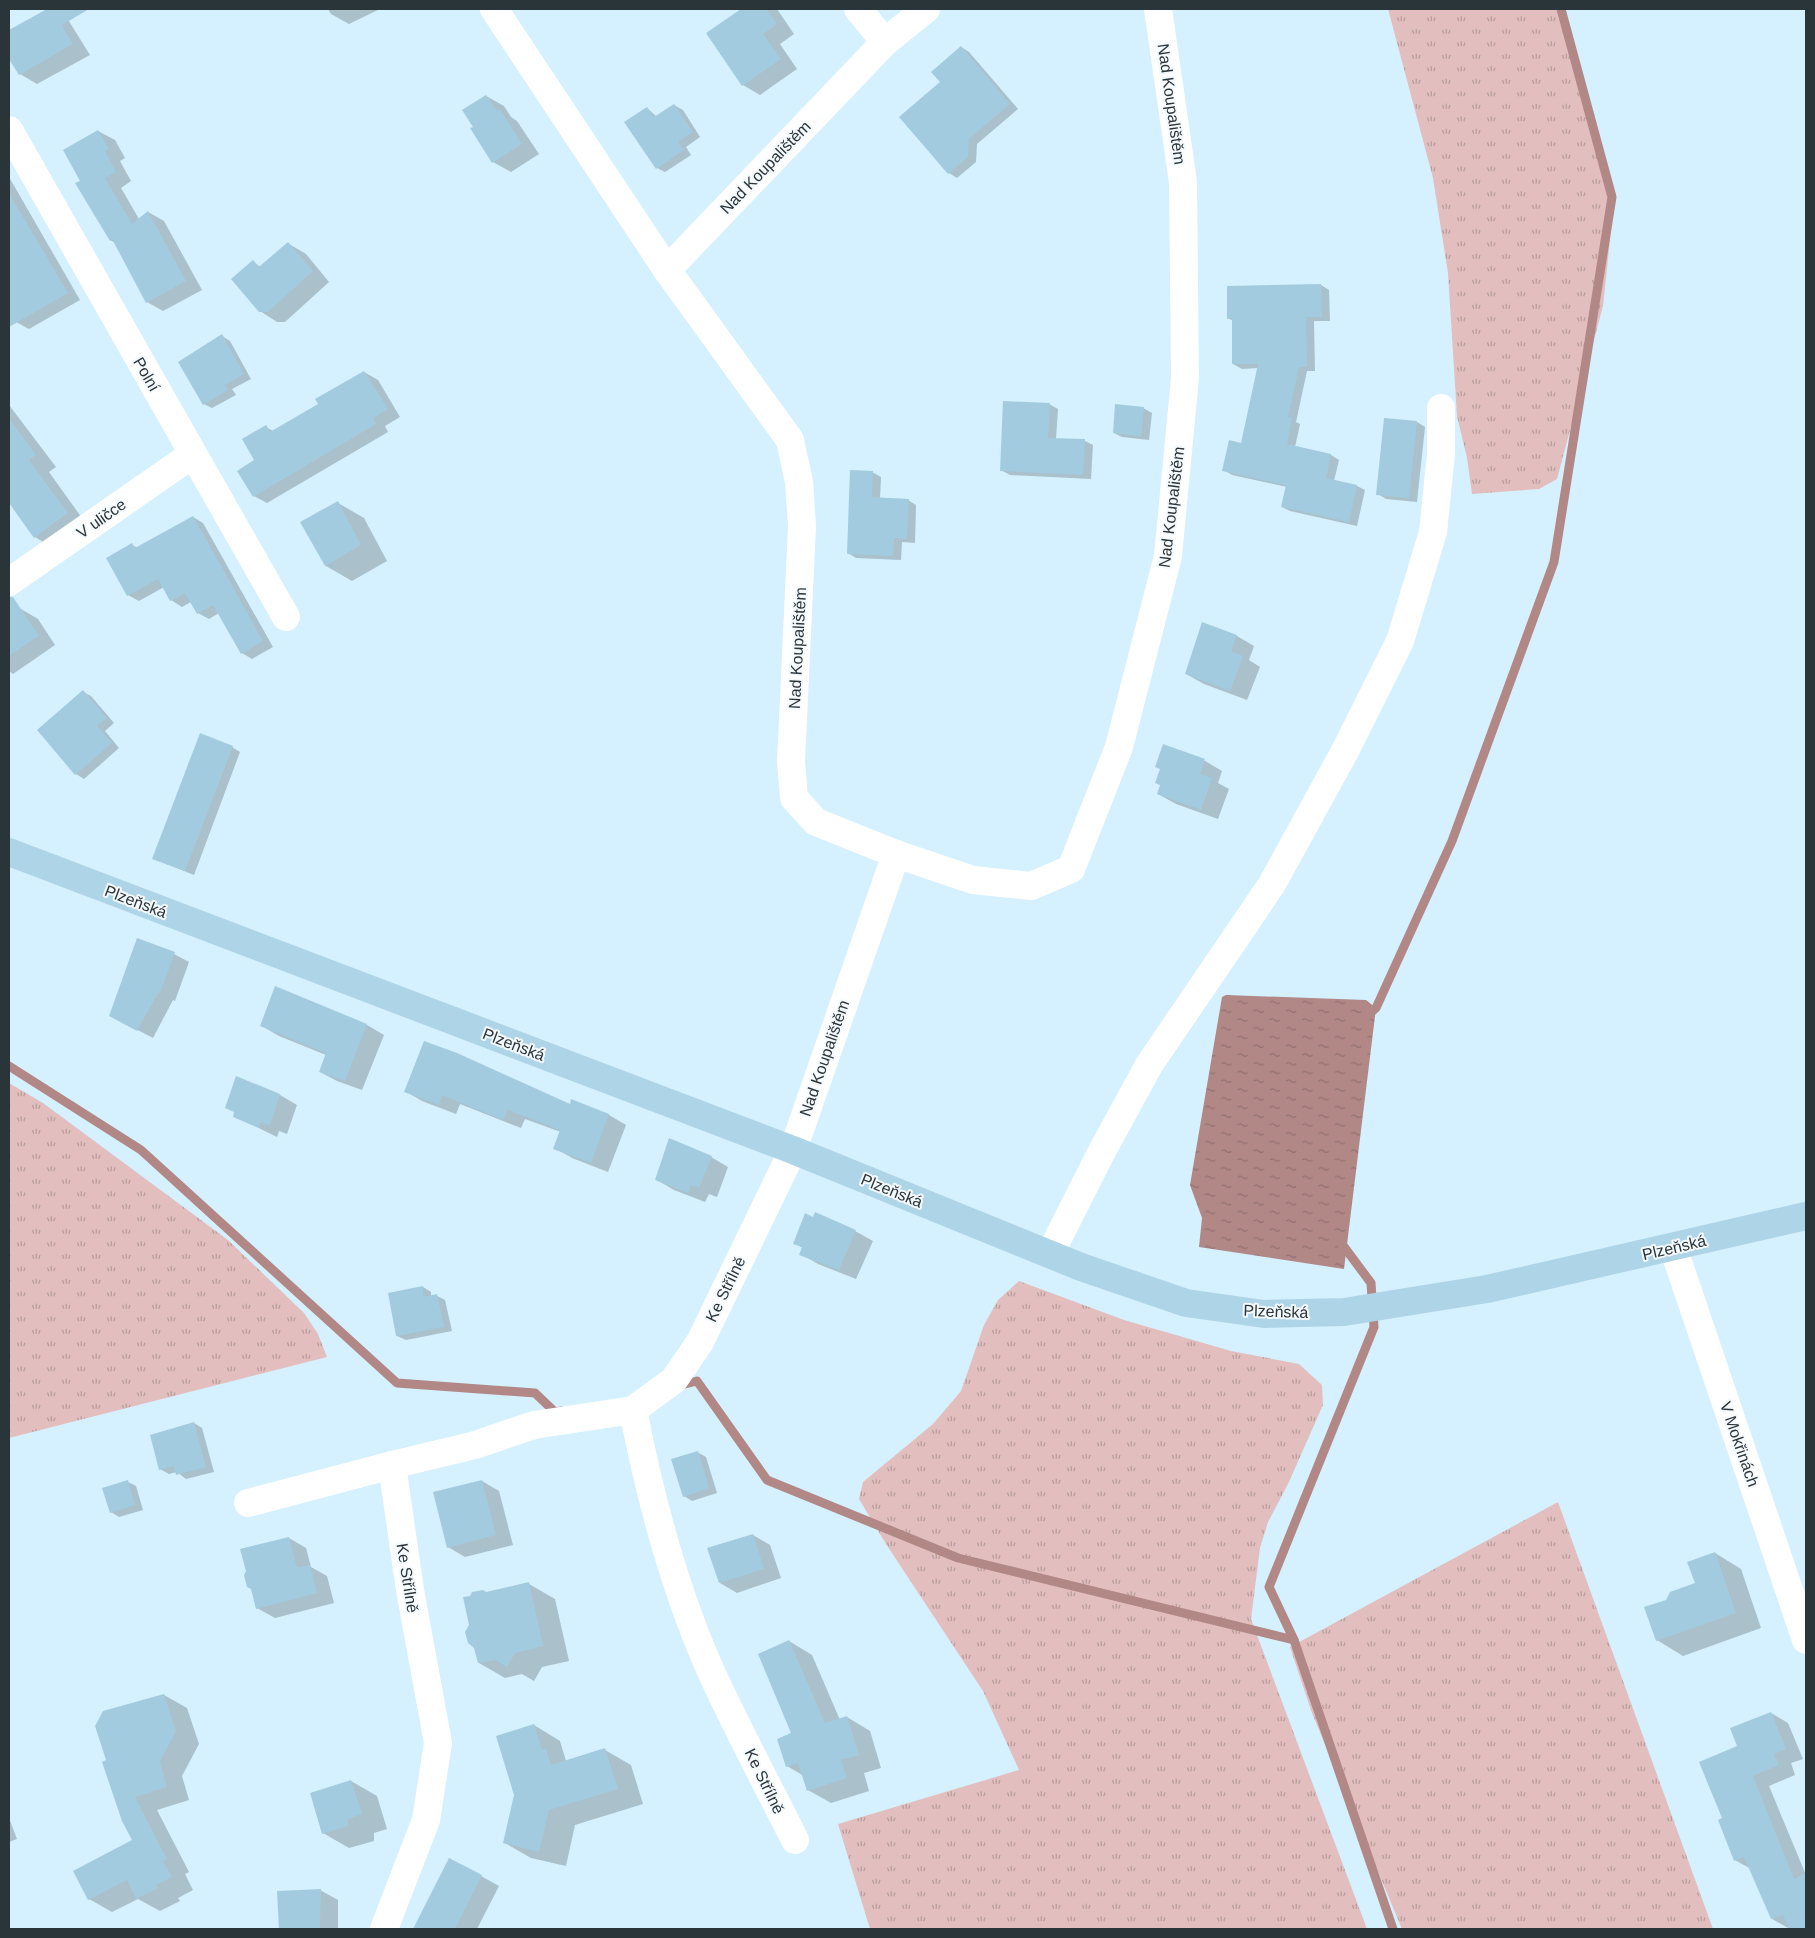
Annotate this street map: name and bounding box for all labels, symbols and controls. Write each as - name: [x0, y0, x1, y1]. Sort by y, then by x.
- street label: Nad Koupalištěm: [1155, 43, 1188, 166]
- street label: Nad Koupalištěm: [717, 118, 814, 217]
- street label: Polní: [130, 354, 163, 395]
- street label: Nad Koupalištěm: [1156, 446, 1187, 569]
- street label: V uličce: [73, 495, 129, 541]
- street label: Nad Koupalištěm: [786, 587, 809, 709]
- street label: Plzeňská: [102, 882, 169, 921]
- street label: Nad Koupalištěm: [797, 998, 852, 1119]
- street label: Plzeňská: [480, 1025, 547, 1064]
- street label: Plzeňská: [859, 1170, 925, 1211]
- street label: Plzeňská: [1641, 1232, 1708, 1263]
- street label: Ke Střílně: [702, 1254, 749, 1325]
- street label: Plzeňská: [1243, 1302, 1309, 1321]
- street label: V Mokřinách: [1717, 1399, 1762, 1489]
- street label: Ke Střílně: [394, 1542, 421, 1614]
- street label: Ke Střílně: [742, 1746, 788, 1817]

